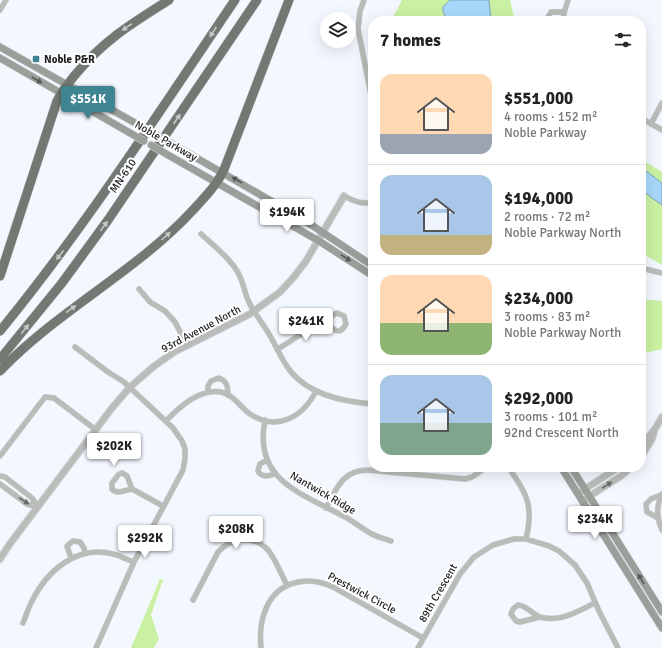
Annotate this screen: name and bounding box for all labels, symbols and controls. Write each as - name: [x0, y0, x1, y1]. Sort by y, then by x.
- map controls: [320, 12, 356, 48]
- button: layers: [320, 12, 356, 48]
- one-way arrow: [121, 23, 133, 30]
- one-way arrow: [209, 27, 217, 38]
- icon: filters: [612, 29, 634, 51]
- text: 7 homes: [380, 30, 441, 51]
- place label: Noble P&R: [44, 53, 95, 66]
- marker: Noble P&R: [31, 54, 41, 64]
- one-way arrow: [32, 77, 43, 84]
- pin: $551K: [60, 86, 116, 120]
- text: $551,000: [504, 88, 573, 109]
- icon: home: [412, 90, 460, 138]
- text: $551K: [70, 91, 106, 107]
- text: 4 rooms · 152 m²: [504, 109, 597, 125]
- one-way arrow: [173, 113, 181, 124]
- street label: Noble Parkway: [133, 118, 200, 164]
- text: Noble Parkway: [504, 125, 586, 141]
- street label: MN-610: [107, 157, 139, 195]
- one-way arrow: [231, 177, 242, 184]
- text: $194,000: [504, 188, 573, 209]
- icon: home: [412, 191, 460, 239]
- pin: $194K: [259, 199, 315, 233]
- text: $194K: [269, 204, 305, 220]
- text: 2 rooms · 72 m²: [504, 209, 590, 225]
- one-way arrow: [100, 221, 108, 231]
- text: Noble Parkway North: [504, 225, 621, 241]
- one-way arrow: [161, 232, 171, 241]
- one-way arrow: [56, 249, 64, 260]
- one-way arrow: [341, 254, 351, 262]
- text: $234,000: [504, 288, 573, 309]
- icon: home: [412, 291, 460, 339]
- street label: 93rd Avenue North: [159, 303, 243, 355]
- one-way arrow: [66, 305, 77, 313]
- pin: $241K: [278, 308, 334, 342]
- text: 3 rooms · 83 m²: [504, 309, 590, 325]
- text: $241K: [288, 313, 324, 329]
- one-way arrow: [20, 324, 29, 335]
- text: Noble Parkway North: [504, 325, 621, 341]
- text: $292,000: [504, 388, 573, 409]
- icon: home: [412, 391, 460, 439]
- text: 3 rooms · 101 m²: [504, 409, 597, 425]
- text: 92nd Crescent North: [504, 425, 619, 441]
- pin: $202K: [86, 433, 142, 467]
- text: $202K: [96, 438, 132, 454]
- street label: Nantwick Ridge: [288, 469, 358, 517]
- one-way arrow: [602, 481, 613, 489]
- one-way arrow: [18, 498, 30, 505]
- pin: $234K: [567, 506, 623, 540]
- text: $234K: [577, 511, 613, 527]
- pin: $208K: [208, 516, 264, 550]
- text: $208K: [218, 521, 254, 537]
- pin: $292K: [117, 525, 173, 559]
- text: $292K: [127, 530, 163, 546]
- street label: 89th Crescent: [416, 561, 460, 625]
- street label: Prestwick Circle: [326, 570, 398, 616]
- one-way arrow: [637, 574, 645, 584]

